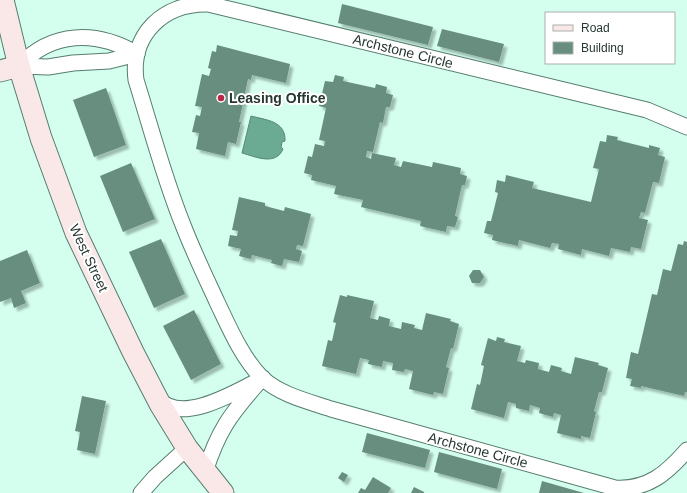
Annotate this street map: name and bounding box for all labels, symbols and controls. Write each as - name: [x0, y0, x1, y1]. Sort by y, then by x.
- legend: [545, 12, 675, 64]
- text: Road: [581, 21, 610, 35]
- street label: Archstone Circle: [351, 31, 455, 71]
- text: Building: [581, 41, 624, 55]
- place label: Leasing Office: [229, 90, 326, 106]
- marker: Leasing Office: [216, 93, 226, 103]
- street label: West Street: [66, 222, 112, 295]
- street label: Archstone Circle: [426, 429, 530, 471]

